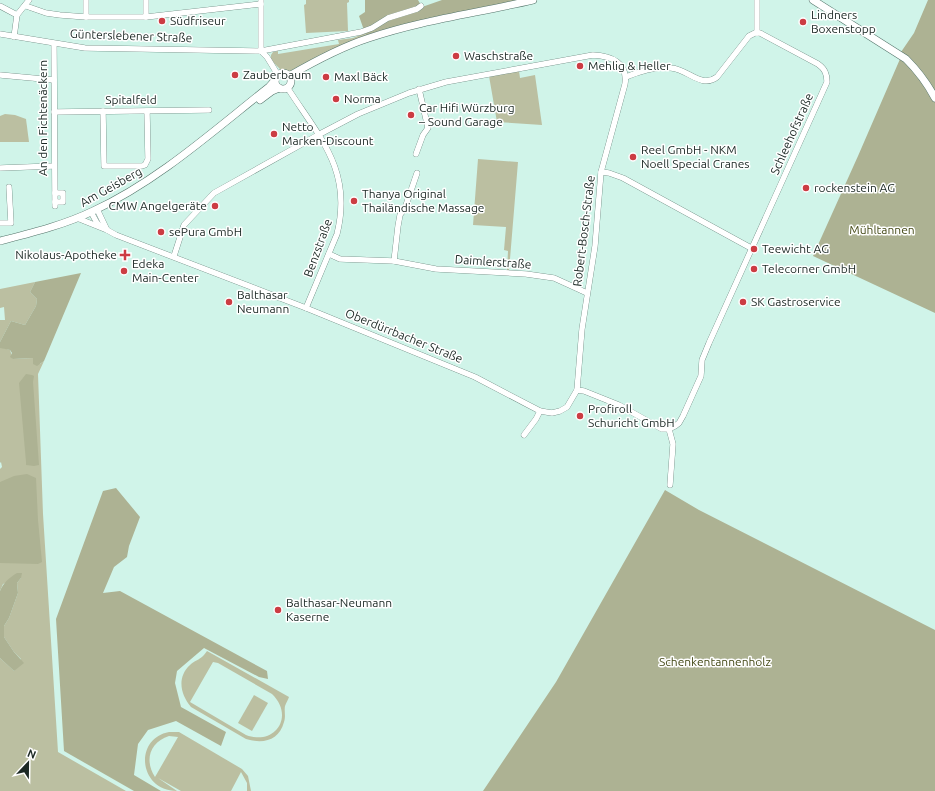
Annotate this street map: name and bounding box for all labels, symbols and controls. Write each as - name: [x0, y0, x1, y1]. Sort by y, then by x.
- place label: Lindners Boxenstopp: [811, 8, 876, 35]
- place label: Südfriseur: [170, 14, 226, 27]
- marker: Südfriseur: [157, 16, 167, 26]
- marker: Lindners Boxenstopp: [798, 17, 808, 27]
- street label: Günterslebener Straße: [70, 27, 192, 44]
- place label: Waschstraße: [464, 49, 533, 62]
- marker: Waschstraße: [451, 51, 461, 61]
- place label: Mehlig & Heller: [588, 59, 671, 72]
- street label: An den Fichtenäckern: [36, 60, 49, 176]
- marker: Mehlig & Heller: [575, 61, 585, 71]
- place label: Zauberbaum: [243, 68, 311, 81]
- marker: Zauberbaum: [230, 70, 240, 80]
- place label: Maxl Bäck: [334, 70, 388, 83]
- marker: Maxl Bäck: [321, 72, 331, 82]
- street label: Schleehofstraße: [768, 91, 815, 177]
- place label: Norma: [344, 92, 381, 105]
- street label: Spitalfeld: [105, 93, 157, 106]
- marker: Norma: [331, 94, 341, 104]
- place label: Car Hifi Würzburg – Sound Garage: [418, 101, 515, 128]
- marker: Car Hifi Würzburg – Sound Garage: [406, 110, 416, 120]
- place label: Netto Marken-Discount: [282, 120, 374, 147]
- marker: Netto Marken-Discount: [269, 129, 279, 139]
- place label: Reel GmbH - NKM Noell Special Cranes: [641, 143, 749, 170]
- marker: Reel GmbH - NKM Noell Special Cranes: [628, 152, 638, 162]
- street label: Am Geisberg: [78, 164, 144, 209]
- street label: Robert-Bosch-Straße: [570, 175, 597, 287]
- place label: rockenstein AG: [814, 181, 895, 194]
- marker: rockenstein AG: [801, 183, 811, 193]
- place label: Thanya Original Thailändische Massage: [362, 187, 484, 214]
- marker: Thanya Original Thailändische Massage: [349, 196, 359, 206]
- place label: CMW Angelgeräte: [109, 199, 207, 212]
- marker: CMW Angelgeräte: [210, 201, 220, 211]
- street label: Benzstraße: [301, 217, 334, 279]
- park label: Mühltannen: [849, 223, 915, 236]
- place label: sePura GmbH: [169, 225, 242, 238]
- marker: sePura GmbH: [156, 227, 166, 237]
- place label: Teewicht AG: [762, 242, 829, 255]
- marker: Teewicht AG: [749, 244, 759, 254]
- place label: Nikolaus-Apotheke: [15, 248, 117, 261]
- marker: Nikolaus-Apotheke: [120, 250, 130, 260]
- street label: Daimlerstraße: [454, 252, 532, 271]
- place label: Edeka Main-Center: [132, 257, 199, 284]
- place label: Telecorner GmbH: [762, 262, 856, 275]
- marker: Telecorner GmbH: [749, 264, 759, 274]
- marker: Edeka Main-Center: [119, 266, 129, 276]
- place label: Balthasar Neumann: [237, 288, 289, 315]
- place label: SK Gastroservice: [751, 295, 841, 308]
- marker: Balthasar Neumann: [224, 297, 234, 307]
- marker: SK Gastroservice: [738, 297, 748, 307]
- street label: Oberdürrbacher Straße: [344, 306, 465, 365]
- place label: Profiroll Schuricht GmbH: [588, 402, 675, 429]
- marker: Profiroll Schuricht GmbH: [575, 411, 585, 421]
- place label: Balthasar-Neumann Kaserne: [286, 596, 392, 623]
- marker: Balthasar-Neumann Kaserne: [273, 605, 283, 615]
- park label: Schenkentannenholz: [659, 655, 772, 668]
- north arrow: [8, 743, 48, 783]
- text: N: [26, 747, 38, 761]

